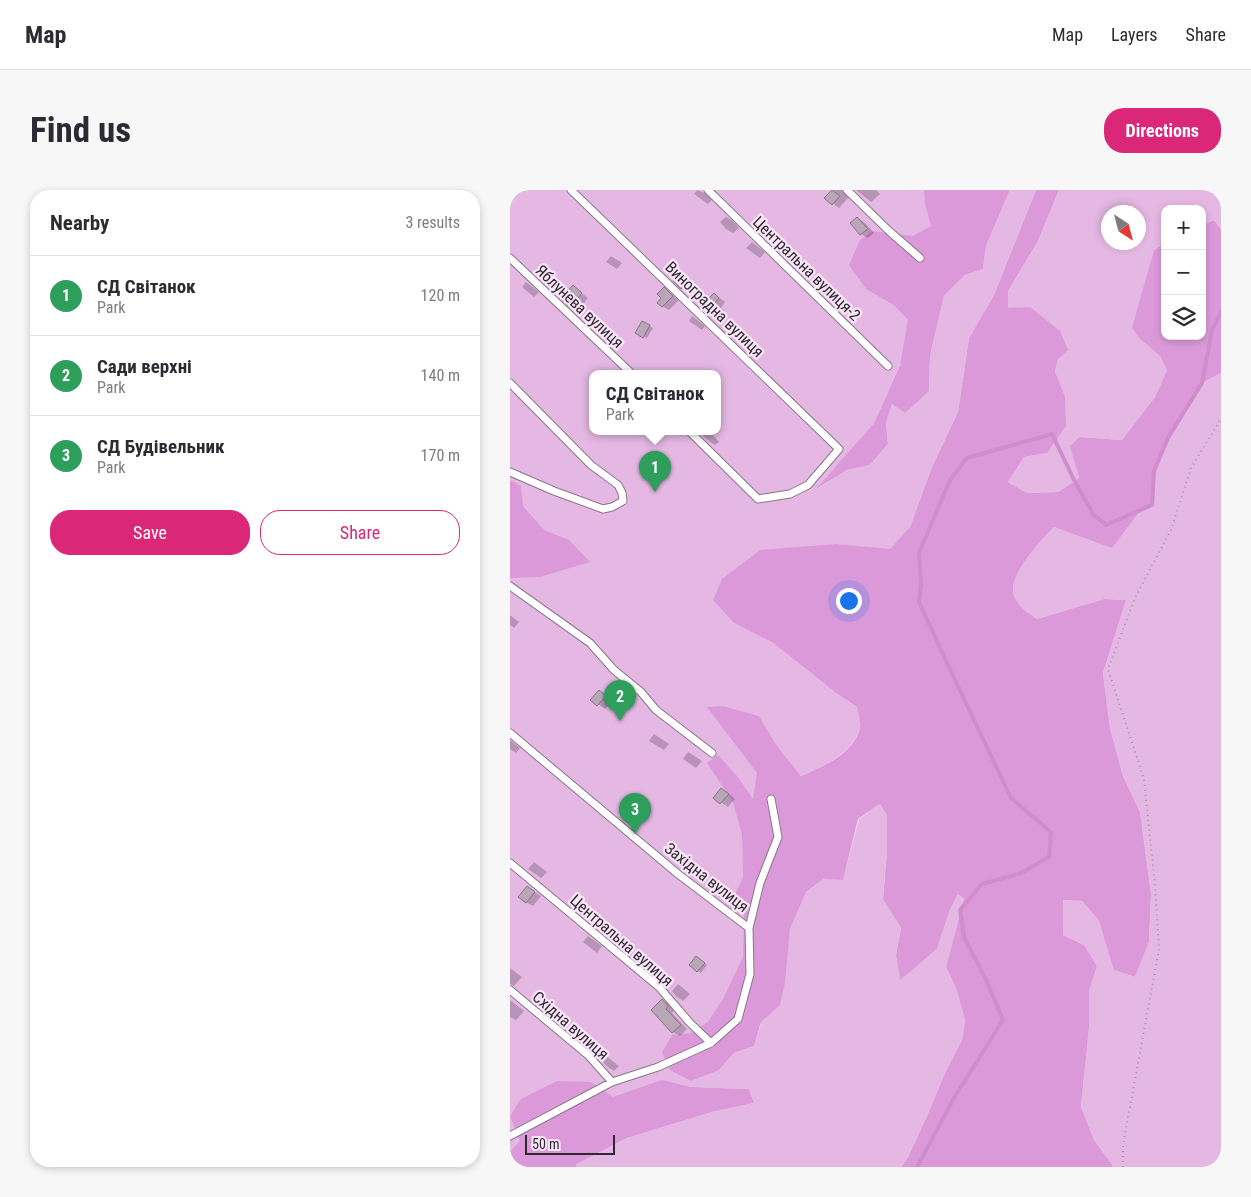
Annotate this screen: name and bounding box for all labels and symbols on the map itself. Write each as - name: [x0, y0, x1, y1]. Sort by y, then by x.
- north arrow: [1101, 205, 1146, 250]
- street label: Центральна вулиця-2: [749, 212, 864, 325]
- street label: Виноградна вулиця: [661, 258, 768, 361]
- street label: Яблунева вулиця: [532, 261, 628, 352]
- pin: 1: [639, 451, 671, 492]
- your location: [836, 588, 862, 614]
- pin: 2: [604, 680, 636, 721]
- pin: 3: [619, 793, 651, 834]
- street label: Західна вулиця: [661, 839, 753, 916]
- street label: Центральна вулиця: [566, 890, 677, 990]
- street label: Східна вулиця: [529, 987, 613, 1064]
- scale bar: [525, 1132, 615, 1155]

